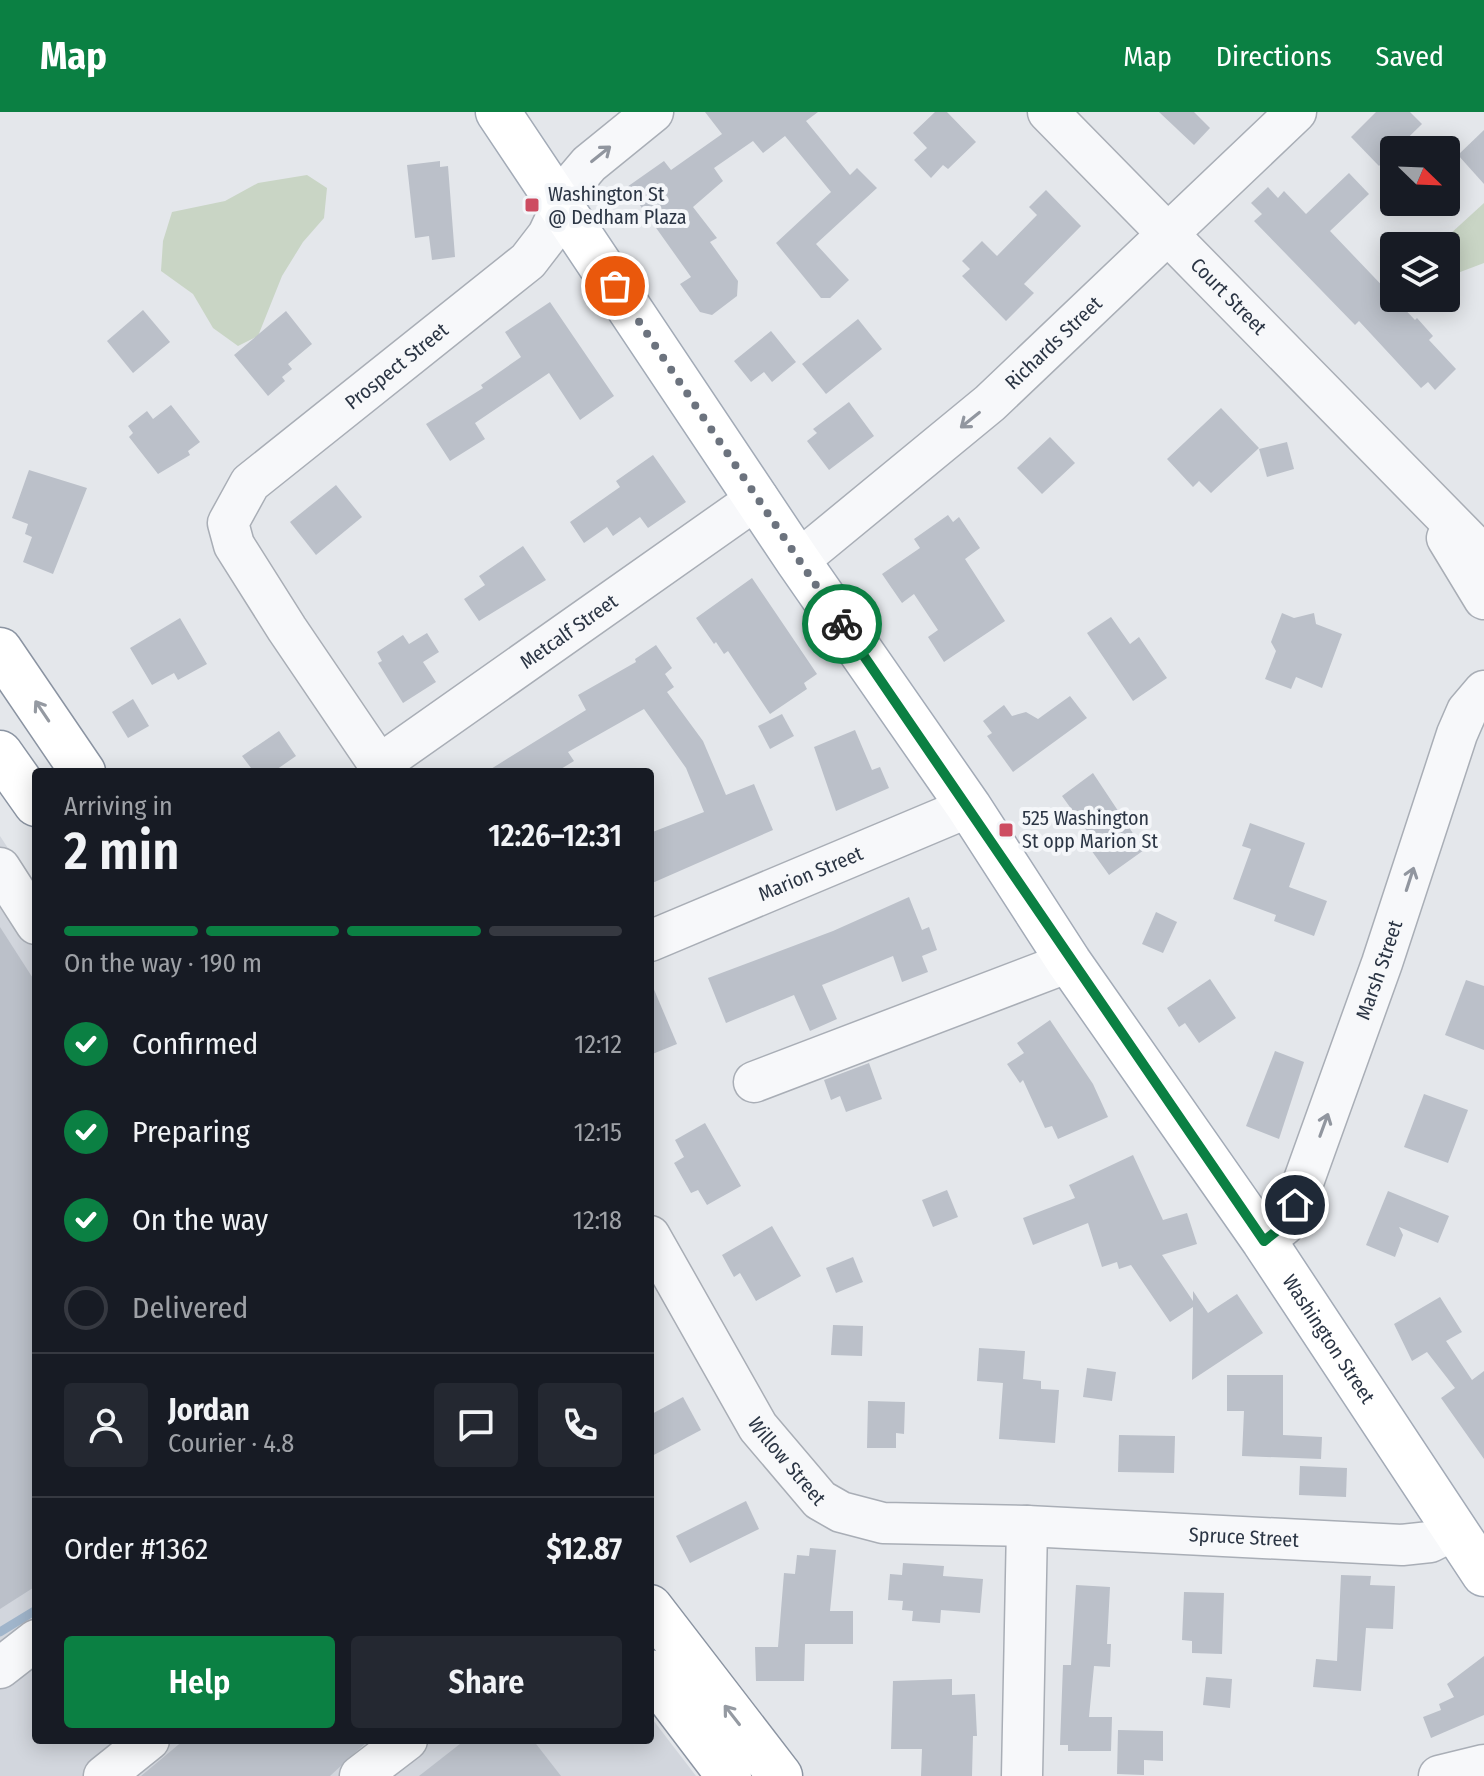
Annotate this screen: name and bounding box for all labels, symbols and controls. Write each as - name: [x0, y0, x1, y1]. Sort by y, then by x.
- text: Map: [40, 33, 107, 79]
- text: Map: [1123, 40, 1172, 73]
- text: Directions: [1216, 40, 1332, 73]
- text: Saved: [1376, 40, 1444, 73]
- north arrow: [1380, 136, 1460, 216]
- map controls: [1380, 136, 1460, 312]
- one-way arrow: [590, 145, 611, 163]
- place label: Washington St @ Dedham Plaza: [548, 182, 687, 229]
- marker: Washington St @ Dedham Plaza: [523, 196, 541, 214]
- button: layers: [1380, 232, 1460, 312]
- pin: [581, 252, 649, 320]
- street label: Court Street: [1186, 253, 1272, 340]
- icon: bag: [593, 264, 637, 308]
- street label: Richards Street: [1000, 291, 1107, 394]
- street label: Prospect Street: [340, 317, 453, 414]
- one-way arrow: [960, 411, 980, 429]
- courier: [802, 584, 882, 664]
- street label: Metcalf Street: [515, 589, 622, 674]
- icon: bike: [820, 602, 864, 646]
- one-way arrow: [33, 700, 50, 722]
- text: Arriving in: [64, 791, 173, 822]
- place label: 525 Washington St opp Marion St: [1022, 806, 1158, 853]
- text: 12:26–12:31: [488, 818, 622, 854]
- text: 2 min: [64, 820, 180, 883]
- marker: 525 Washington St opp Marion St: [997, 821, 1015, 839]
- street label: Marion Street: [755, 841, 867, 906]
- one-way arrow: [1403, 867, 1418, 892]
- street label: Marsh Street: [1351, 917, 1407, 1023]
- text: On the way · 190 m: [64, 948, 262, 979]
- icon: check: [64, 1022, 108, 1066]
- text: Confirmed: [132, 1026, 258, 1062]
- text: 12:12: [574, 1029, 622, 1060]
- icon: check: [64, 1110, 108, 1154]
- one-way arrow: [1318, 1113, 1333, 1138]
- text: Preparing: [132, 1114, 250, 1150]
- text: 12:15: [574, 1117, 622, 1148]
- pin: [1261, 1171, 1329, 1239]
- icon: home: [1273, 1183, 1317, 1227]
- icon: check: [64, 1198, 108, 1242]
- text: On the way: [132, 1202, 268, 1238]
- text: 12:18: [573, 1205, 622, 1236]
- street label: Washington Street: [1278, 1270, 1380, 1408]
- text: Delivered: [132, 1290, 248, 1326]
- button: person: [64, 1383, 148, 1467]
- button: chat: [434, 1383, 518, 1467]
- button: phone: [538, 1383, 622, 1467]
- text: Jordan: [168, 1392, 250, 1428]
- street label: Willow Street: [743, 1413, 831, 1510]
- text: Courier · 4.8: [168, 1428, 294, 1459]
- street label: Spruce Street: [1188, 1522, 1300, 1552]
- text: Order #1362: [64, 1531, 208, 1567]
- text: $12.87: [546, 1531, 622, 1567]
- button: Help: [64, 1636, 335, 1728]
- button: Share: [351, 1636, 622, 1728]
- one-way arrow: [723, 1705, 741, 1726]

